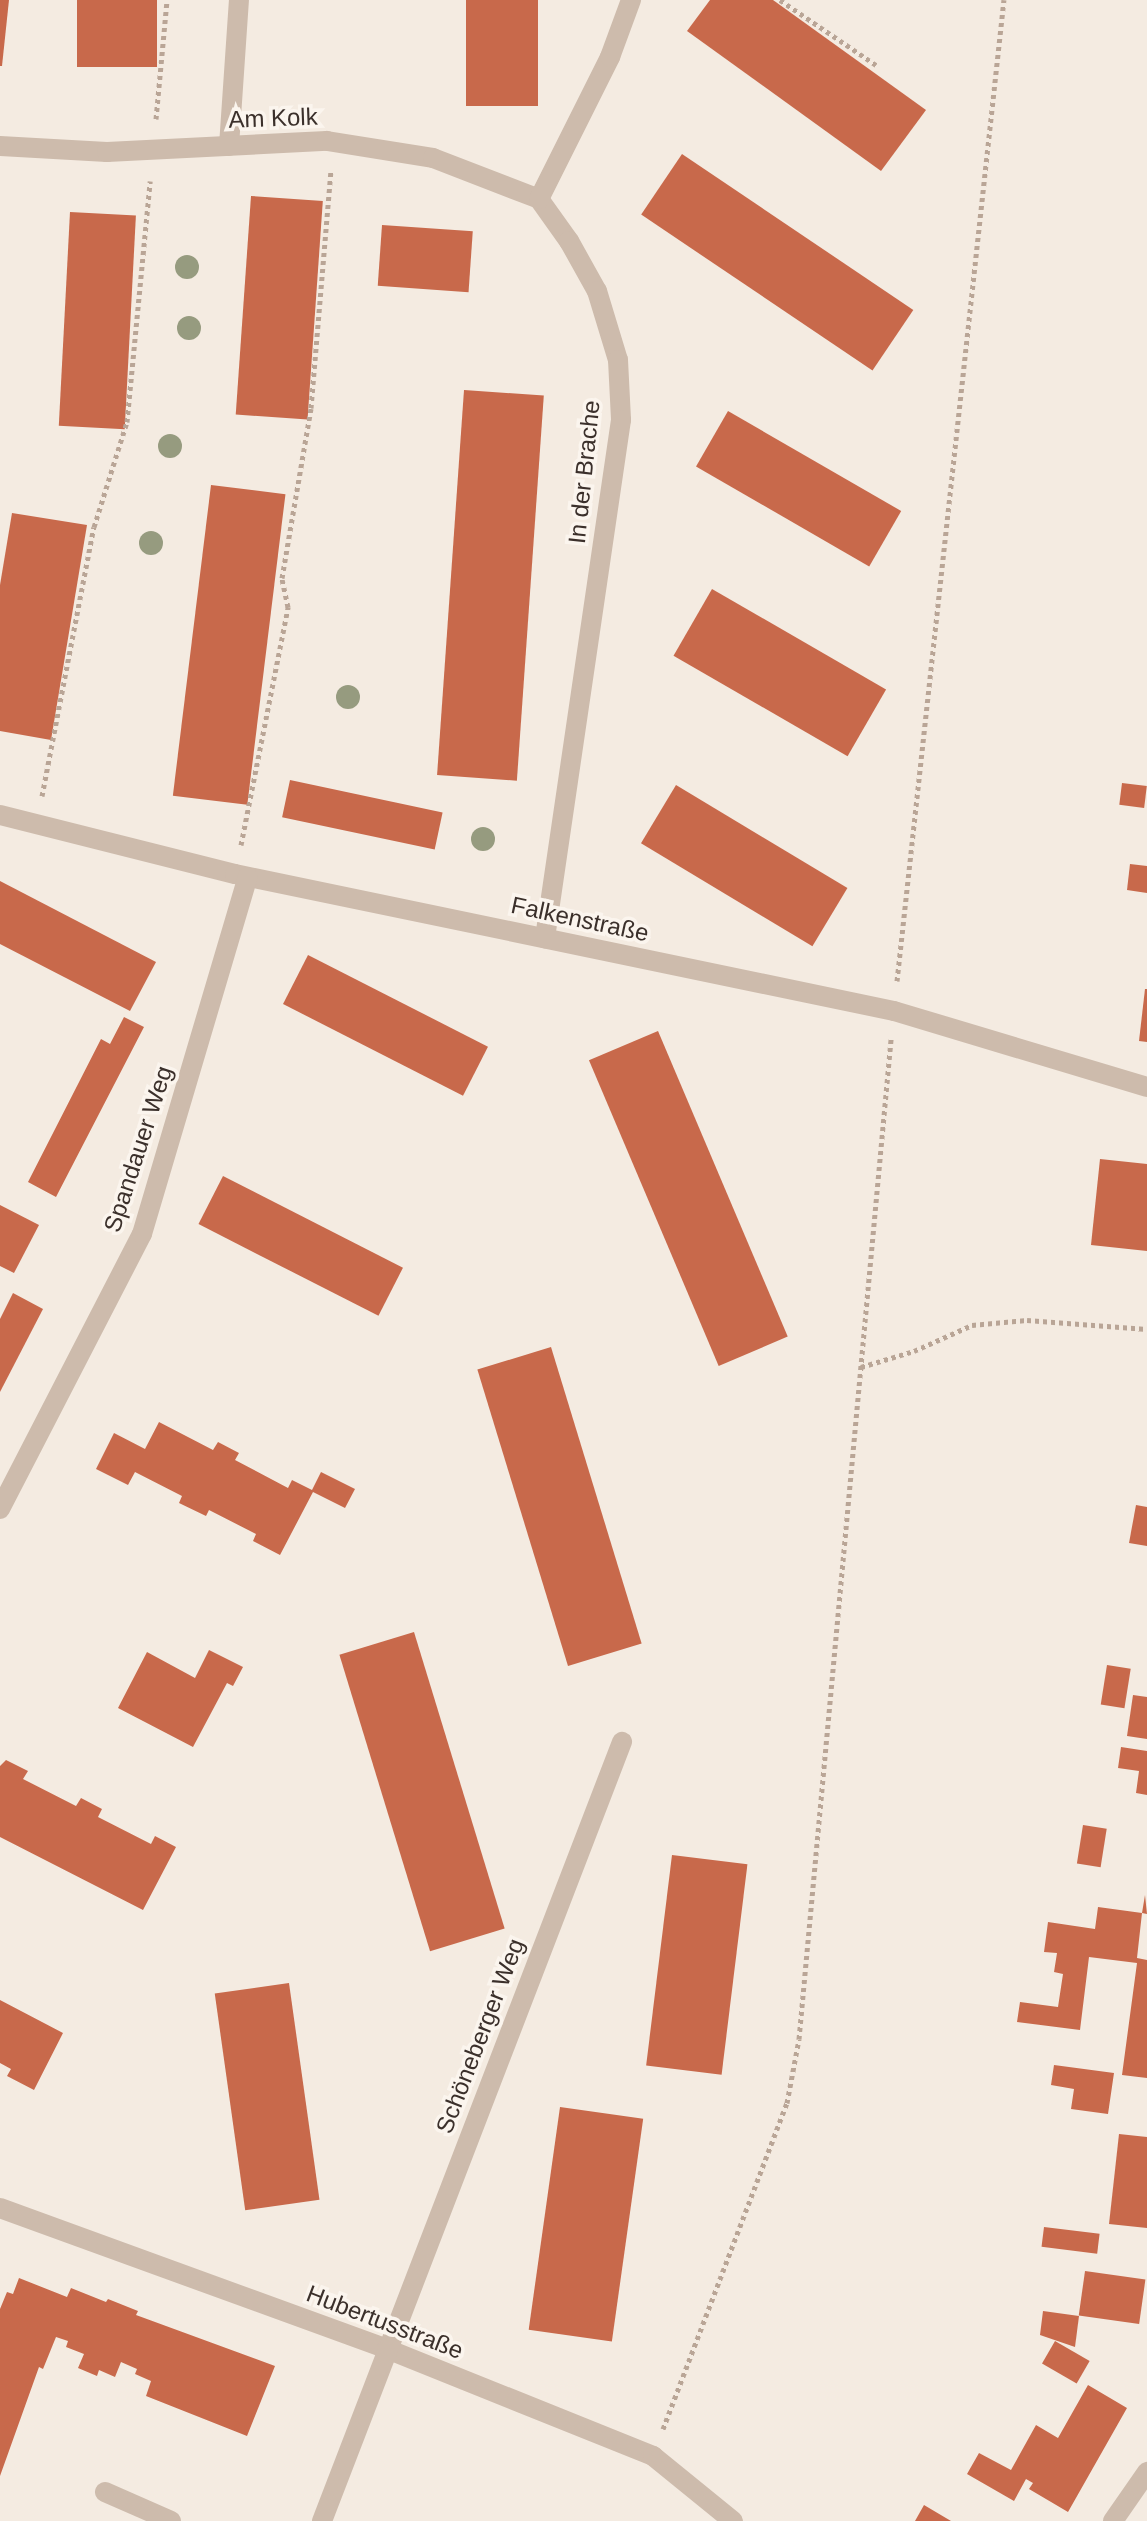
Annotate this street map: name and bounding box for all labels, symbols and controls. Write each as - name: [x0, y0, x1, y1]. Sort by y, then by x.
- street label: Am Kolk: [228, 102, 318, 134]
- street label: In der Brache: [562, 399, 606, 545]
- street label: Falkenstraße: [509, 890, 651, 948]
- street label: Spandauer Weg: [98, 1062, 178, 1236]
- street label: Schöneberger Weg: [430, 1935, 530, 2137]
- street label: Hubertusstraße: [303, 2279, 467, 2365]

